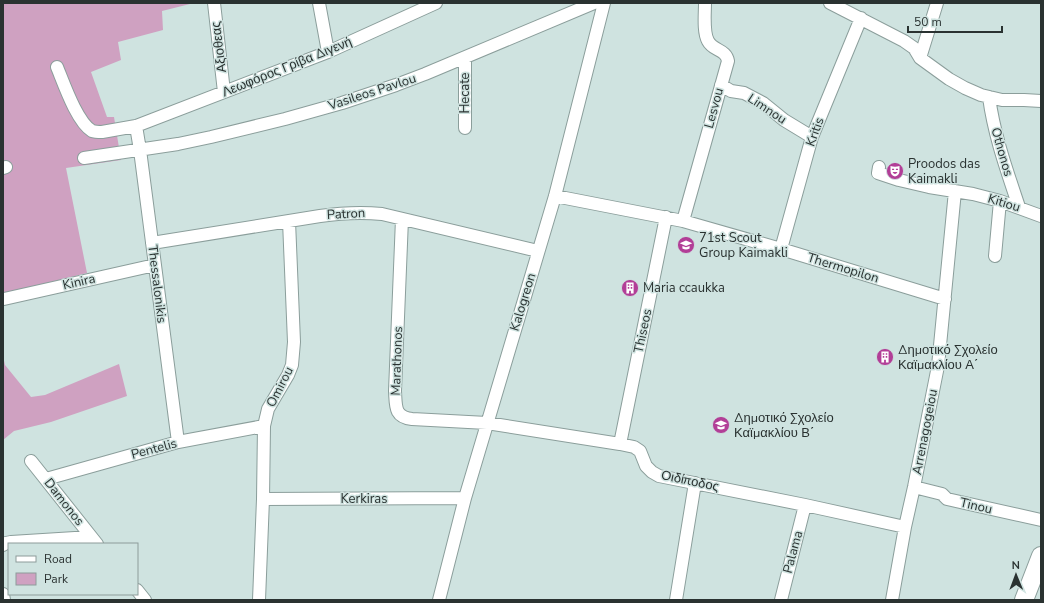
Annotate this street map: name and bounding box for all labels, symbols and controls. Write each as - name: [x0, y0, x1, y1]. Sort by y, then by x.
- scale bar: [908, 8, 1002, 34]
- text: 50 m: [914, 14, 942, 30]
- street label: Αξιοθεας: [207, 20, 231, 74]
- street label: Λεωφόρος Γρίβα Διγενή: [219, 33, 355, 101]
- street label: Vasileos Pavlou: [325, 69, 418, 115]
- street label: Hecate: [456, 72, 474, 114]
- street label: Lesvou: [700, 86, 728, 130]
- street label: Limnou: [744, 90, 790, 128]
- street label: Kritis: [801, 115, 829, 149]
- street label: Othonos: [986, 125, 1018, 179]
- place label: Proodos das Kaimakli: [908, 155, 980, 188]
- theatre icon: Proodos das Kaimakli: [885, 161, 905, 181]
- street label: Kitiou: [985, 190, 1023, 216]
- street label: Patron: [326, 204, 366, 224]
- place label: 71st Scout Group Kaimakli: [699, 229, 788, 262]
- school or university icon: 71st Scout Group Kaimakli: [676, 235, 696, 255]
- street label: Thessalonikis: [143, 244, 171, 324]
- street label: Thermopilon: [805, 249, 881, 287]
- street label: Kinira: [61, 270, 97, 294]
- street label: Kalogreon: [506, 271, 540, 333]
- building icon: Maria ccaukka: [620, 278, 640, 298]
- place label: Maria ccaukka: [643, 279, 725, 297]
- street label: Thiseos: [630, 307, 656, 355]
- street label: Marathonos: [387, 326, 407, 396]
- place label: Δημοτικό Σχολείο Καϊμακλίου Α΄: [898, 341, 998, 374]
- building icon: Δημοτικό Σχολείο Καϊμακλίου Α΄: [875, 347, 895, 367]
- street label: Omirou: [262, 364, 298, 410]
- street label: Arrenagogeiou: [908, 388, 942, 476]
- place label: Δημοτικό Σχολείο Καϊμακλίου Β΄: [734, 409, 834, 442]
- school or university icon: Δημοτικό Σχολείο Καϊμακλίου Β΄: [711, 415, 731, 435]
- street label: Pentelis: [129, 434, 179, 464]
- street label: Οιδίποδος: [659, 466, 721, 496]
- street label: Damonos: [40, 474, 88, 530]
- street label: Kerkiras: [341, 490, 387, 508]
- street label: Tinou: [958, 494, 994, 518]
- street label: Palama: [779, 529, 807, 575]
- legend: [8, 543, 138, 595]
- text: Road: [44, 551, 72, 567]
- north arrow: [996, 555, 1036, 595]
- text: N: [1012, 558, 1020, 573]
- text: Park: [44, 571, 69, 587]

